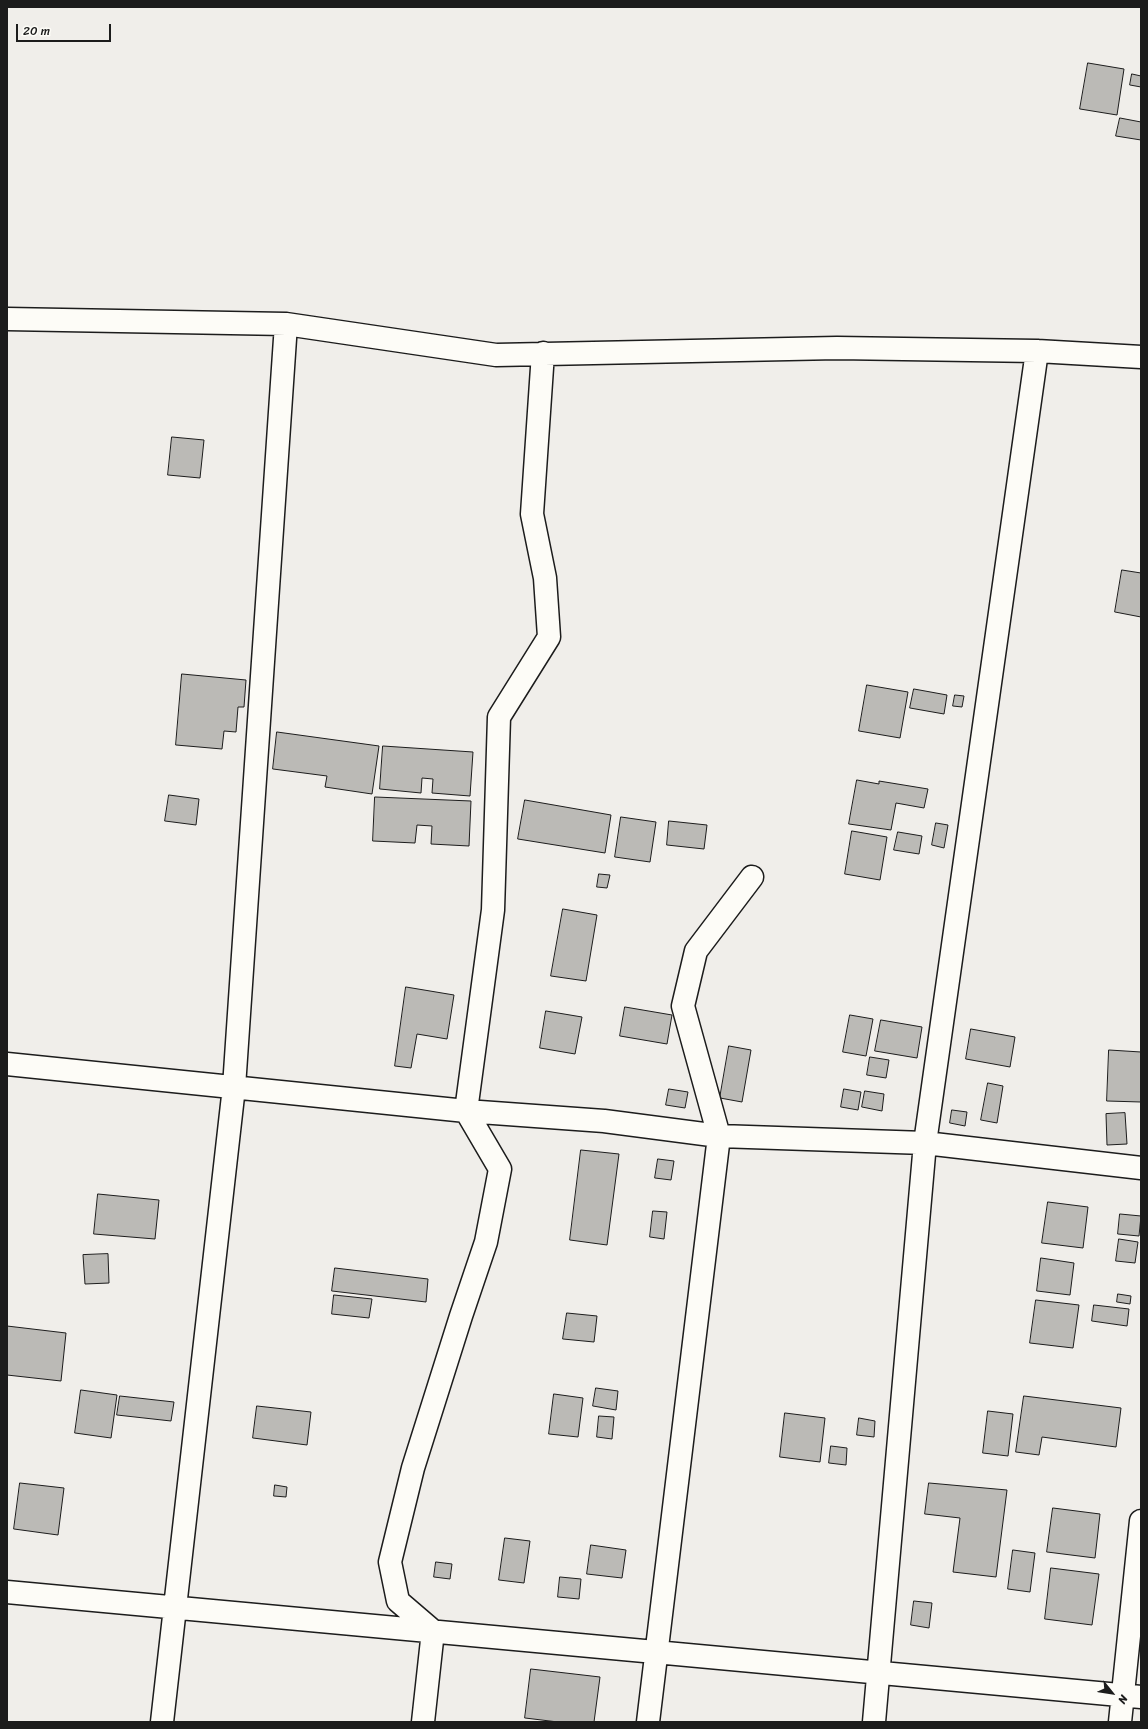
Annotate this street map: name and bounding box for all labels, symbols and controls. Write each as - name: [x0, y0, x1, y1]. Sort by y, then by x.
- scale bar: [18, 16, 113, 42]
- text: 20 m: [23, 20, 50, 42]
- north arrow: [1092, 1673, 1132, 1713]
- text: N: [1113, 1691, 1133, 1707]

